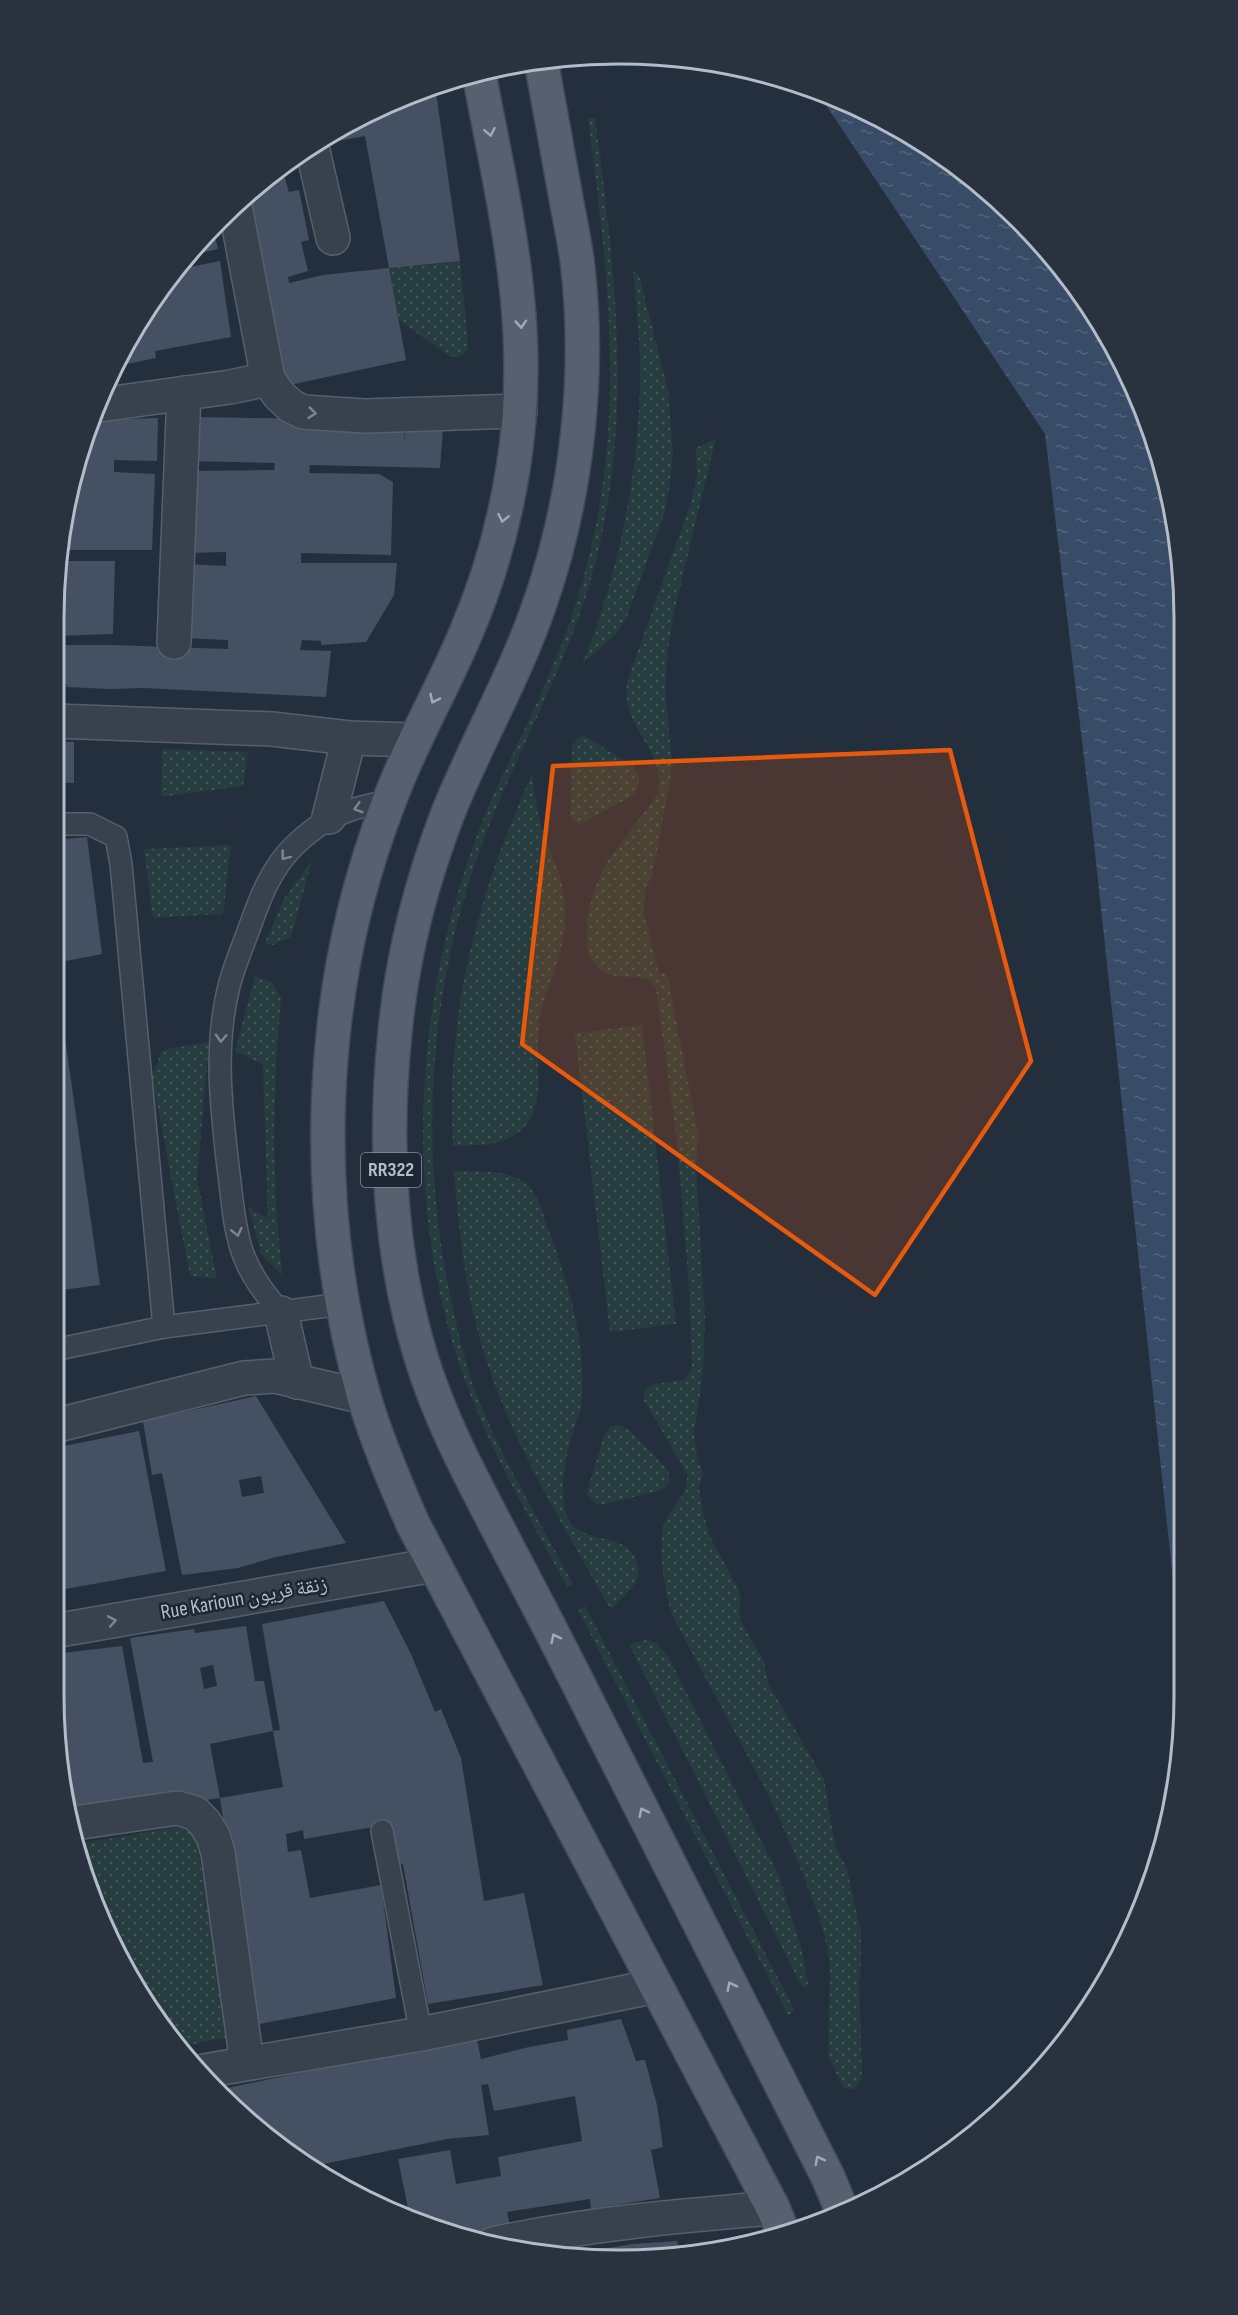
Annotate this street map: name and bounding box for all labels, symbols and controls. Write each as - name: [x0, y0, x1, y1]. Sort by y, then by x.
- one-way arrow: [483, 126, 496, 136]
- one-way arrow: [514, 320, 527, 329]
- one-way arrow: [307, 406, 317, 419]
- one-way arrow: [497, 512, 510, 522]
- one-way arrow: [430, 693, 441, 704]
- one-way arrow: [353, 801, 364, 813]
- one-way arrow: [282, 849, 293, 860]
- one-way arrow: [215, 1033, 228, 1042]
- road number: RR322: [361, 1153, 421, 1187]
- one-way arrow: [230, 1226, 243, 1236]
- street label: Rue Karioun زنقة قريون: [159, 1571, 329, 1625]
- one-way arrow: [106, 1615, 116, 1628]
- one-way arrow: [551, 1633, 562, 1644]
- one-way arrow: [639, 1807, 650, 1818]
- one-way arrow: [727, 1981, 738, 1992]
- one-way arrow: [815, 2156, 826, 2166]

